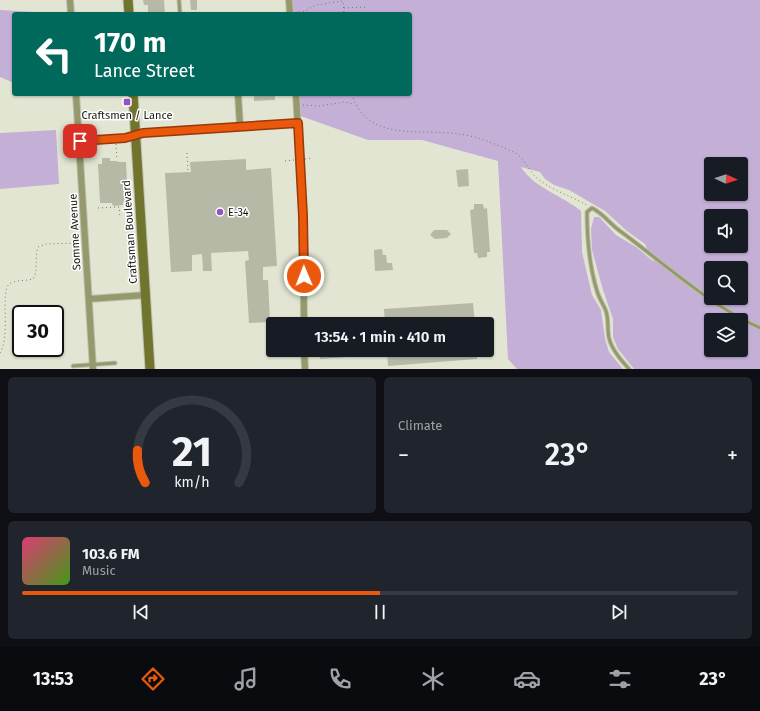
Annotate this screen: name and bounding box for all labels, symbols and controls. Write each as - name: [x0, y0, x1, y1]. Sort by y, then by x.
- text: 170 m: [94, 26, 166, 59]
- icon: left: [28, 28, 80, 80]
- text: Lance Street: [94, 60, 195, 82]
- marker: Craftsmen / Lance: [122, 97, 132, 107]
- place label: Craftsmen / Lance: [82, 109, 172, 122]
- pin: [63, 124, 97, 158]
- icon: arrive: [69, 130, 91, 152]
- north arrow: [704, 157, 748, 201]
- map controls: [704, 157, 748, 357]
- street label: Craftsman Boulevard: [120, 180, 140, 284]
- street label: Somme Avenue: [67, 193, 83, 271]
- place label: E-34: [228, 206, 249, 219]
- marker: E-34: [215, 207, 225, 217]
- button: sound: [704, 209, 748, 253]
- position arrow: [283, 255, 325, 297]
- button: search: [704, 261, 748, 305]
- speed limit sign: 30: [12, 305, 64, 357]
- button: layers: [704, 313, 748, 357]
- text: 13:54 · 1 min · 410 m: [314, 328, 446, 346]
- text: Climate: [398, 418, 442, 433]
- text: 21: [172, 427, 212, 477]
- text: 23°: [545, 437, 591, 473]
- text: −: [398, 442, 409, 469]
- text: +: [727, 442, 738, 469]
- text: km/h: [174, 474, 210, 491]
- text: 103.6 FM: [82, 545, 140, 563]
- text: Music: [82, 563, 116, 578]
- icon: previous: [130, 601, 152, 623]
- icon: pause: [369, 601, 391, 623]
- icon: next: [608, 601, 630, 623]
- icon: directions: [139, 665, 167, 693]
- icon: music: [232, 665, 260, 693]
- icon: phone: [326, 665, 354, 693]
- icon: climate: [419, 665, 447, 693]
- icon: car: [513, 665, 541, 693]
- icon: filters: [606, 665, 634, 693]
- text: 13:53: [33, 668, 74, 690]
- text: 23°: [699, 668, 727, 690]

